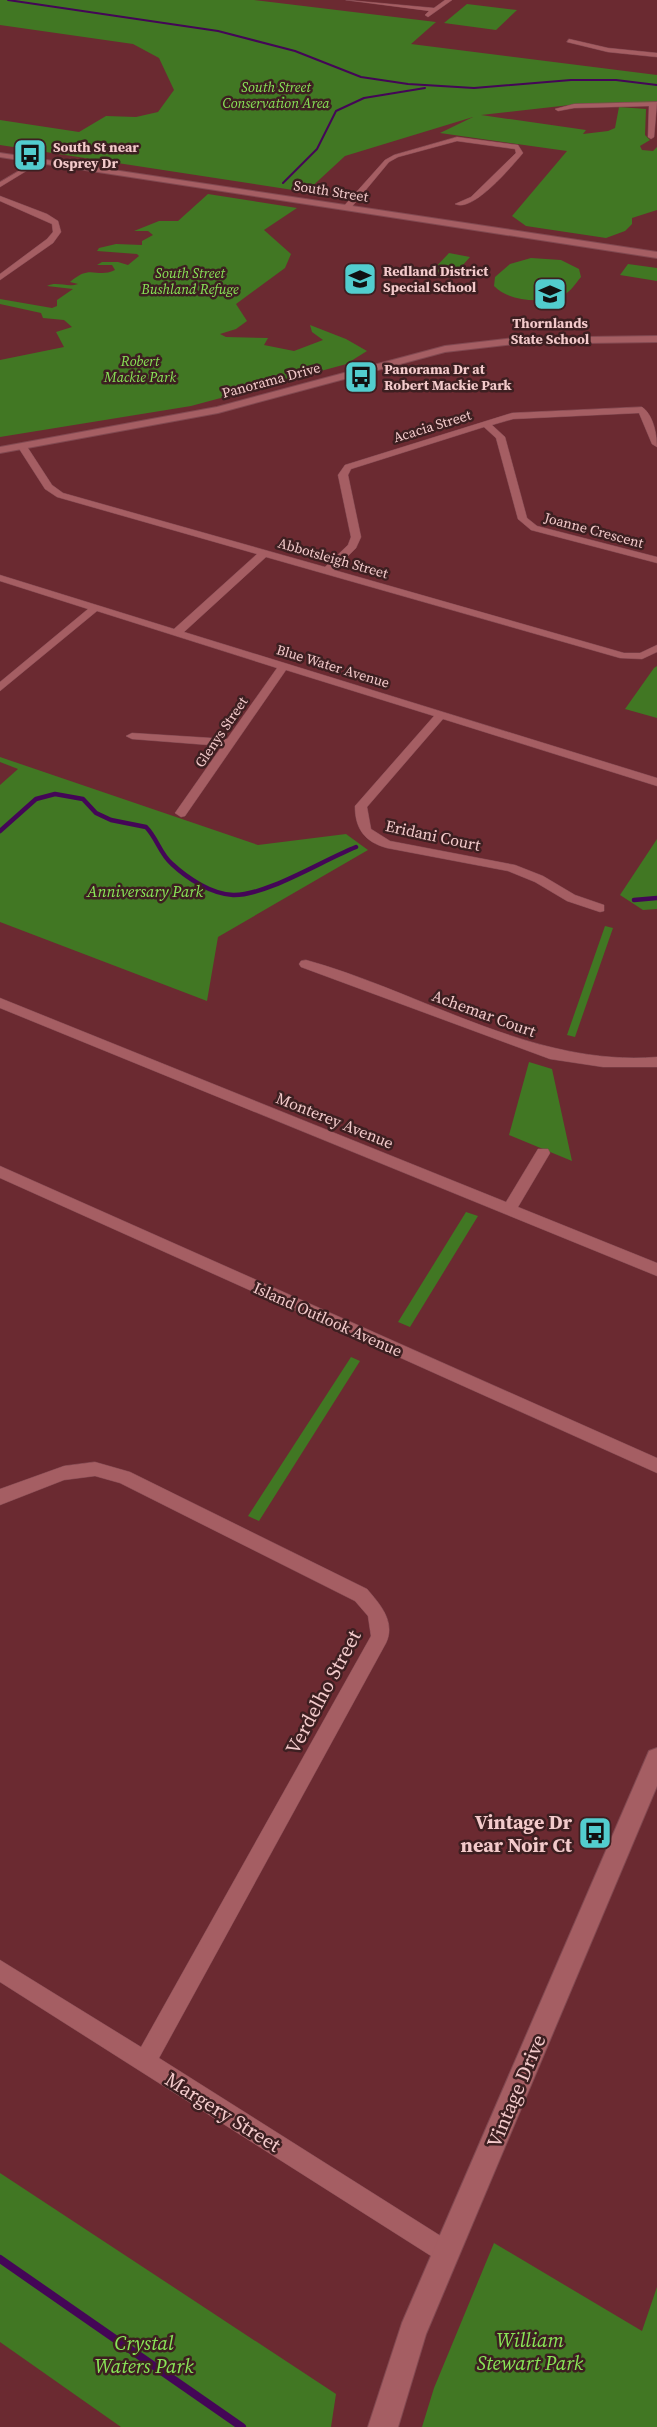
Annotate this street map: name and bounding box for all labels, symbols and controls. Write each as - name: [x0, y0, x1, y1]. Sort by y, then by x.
- park label: South Street Conservation Area: [222, 77, 330, 113]
- bus stop icon: South St near Osprey Dr: [12, 137, 48, 173]
- place label: South St near Osprey Dr: [53, 137, 139, 173]
- street label: South Street: [292, 175, 370, 207]
- school or university icon: Redland District Special School: [342, 261, 378, 297]
- place label: Redland District Special School: [383, 261, 489, 297]
- park label: South Street Bushland Refuge: [140, 263, 239, 299]
- school or university icon: Thornlands State School: [532, 276, 568, 312]
- place label: Thornlands State School: [511, 313, 590, 349]
- park label: Robert Mackie Park: [103, 351, 176, 387]
- street label: Panorama Drive: [220, 357, 322, 403]
- bus stop icon: Panorama Dr at Robert Mackie Park: [343, 359, 379, 395]
- place label: Panorama Dr at Robert Mackie Park: [384, 359, 512, 395]
- street label: Acacia Street: [391, 405, 474, 447]
- street label: Joanne Crescent: [541, 507, 646, 553]
- street label: Abbotsleigh Street: [276, 533, 391, 583]
- street label: Blue Water Avenue: [274, 639, 392, 693]
- street label: Glenys Street: [190, 692, 252, 771]
- street label: Eridani Court: [383, 814, 483, 856]
- park label: Anniversary Park: [86, 880, 203, 902]
- street label: Achemar Court: [429, 984, 540, 1042]
- street label: Monterey Avenue: [273, 1086, 397, 1154]
- street label: Island Outlook Avenue: [250, 1276, 406, 1362]
- street label: Verdelho Street: [278, 1624, 368, 1759]
- place label: Vintage Dr near Noir Ct: [461, 1808, 573, 1859]
- bus stop icon: Vintage Dr near Noir Ct: [577, 1815, 613, 1851]
- street label: Vintage Drive: [480, 2030, 552, 2152]
- street label: Margery Street: [160, 2065, 287, 2159]
- park label: William Stewart Park: [477, 2326, 584, 2377]
- park label: Crystal Waters Park: [94, 2329, 194, 2380]

